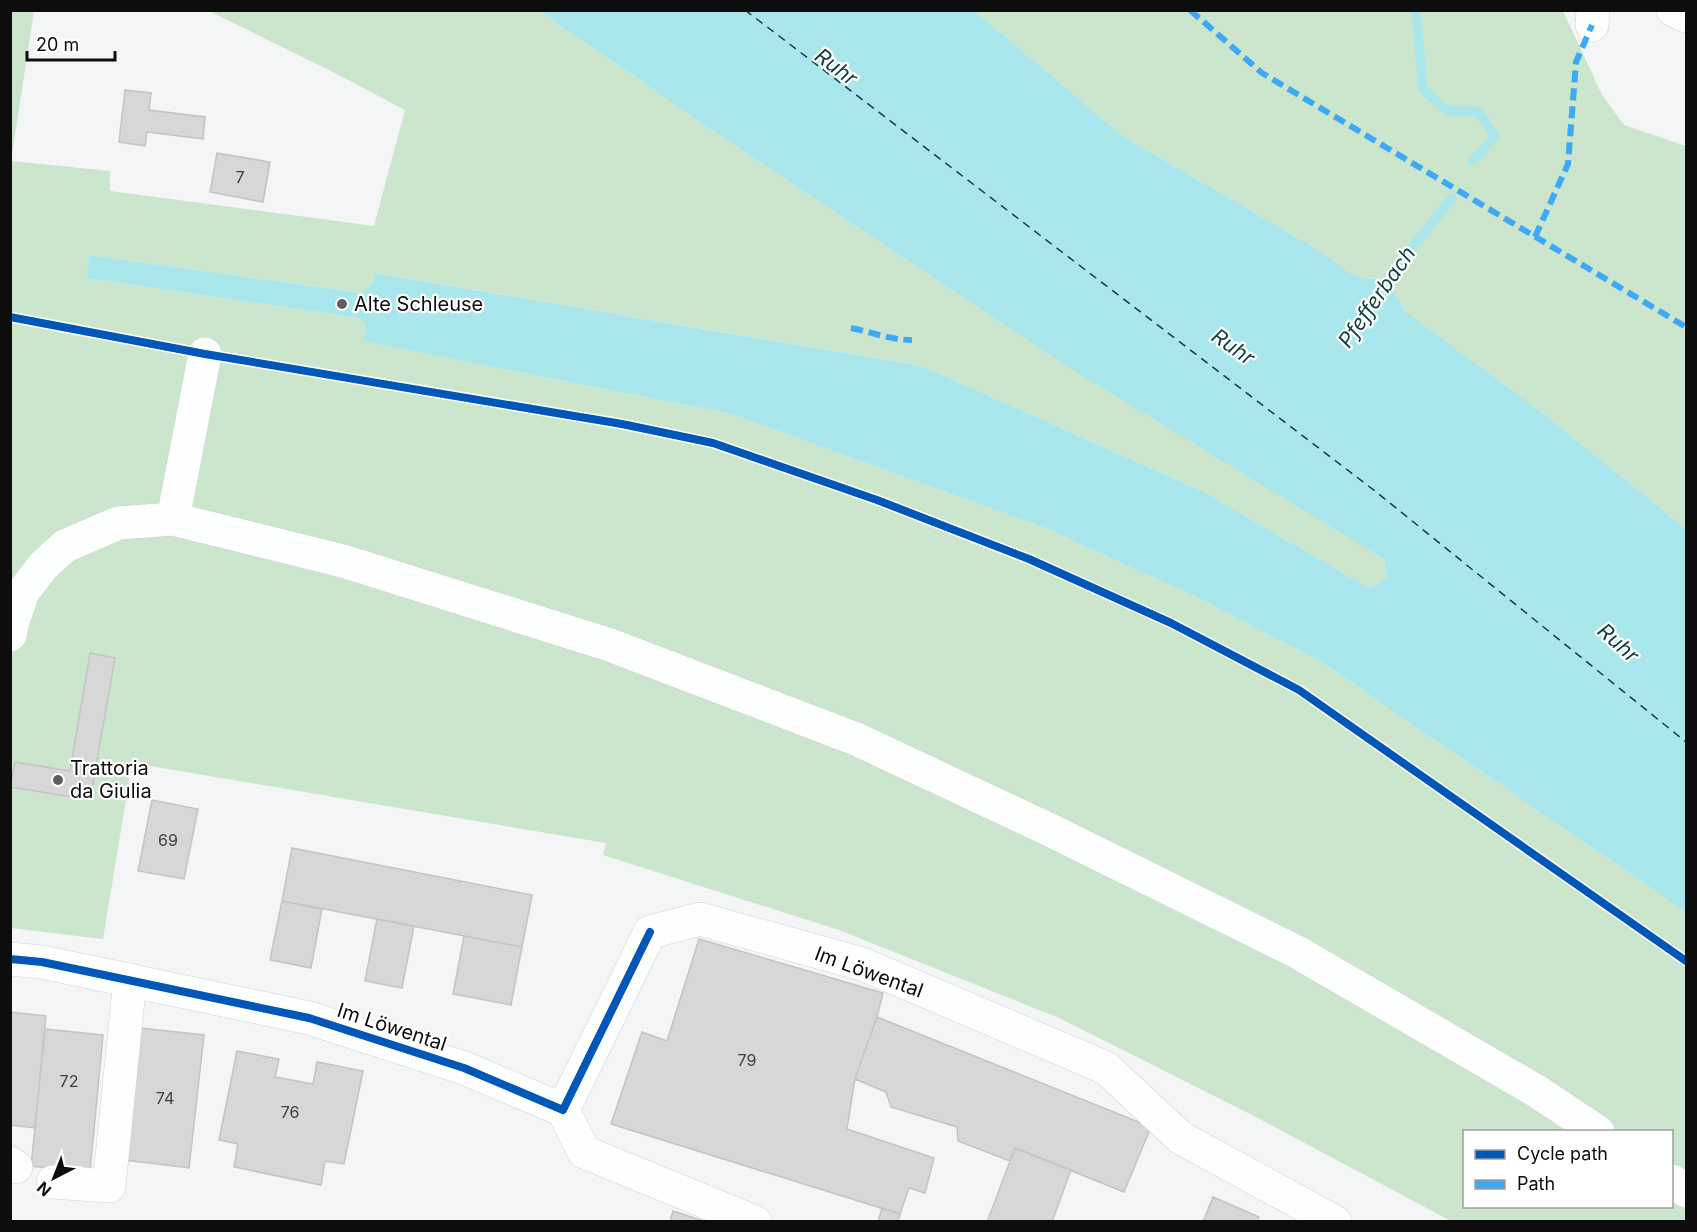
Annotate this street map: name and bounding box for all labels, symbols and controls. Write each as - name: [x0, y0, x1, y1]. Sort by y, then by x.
- scale bar: [27, 24, 116, 62]
- text: 20 m: [36, 34, 79, 55]
- water label: Ruhr: [810, 43, 863, 91]
- house number: 7: [235, 167, 245, 187]
- water label: Pfefferbach: [1333, 241, 1421, 352]
- place label: Alte Schleuse: [354, 292, 483, 316]
- marker: Alte Schleuse: [335, 297, 349, 311]
- water label: Ruhr: [1207, 323, 1260, 371]
- water label: Ruhr: [1593, 618, 1645, 668]
- place label: Trattoria da Giulia: [70, 756, 152, 803]
- marker: Trattoria da Giulia: [51, 773, 65, 787]
- house number: 69: [158, 830, 178, 850]
- street label: Im Löwental: [811, 941, 927, 1003]
- street label: Im Löwental: [334, 998, 450, 1056]
- house number: 79: [738, 1050, 756, 1070]
- house number: 72: [60, 1071, 78, 1091]
- house number: 74: [156, 1088, 174, 1108]
- house number: 76: [281, 1102, 299, 1122]
- legend: [1463, 1130, 1673, 1208]
- text: Cycle path: [1517, 1143, 1608, 1164]
- north arrow: [24, 1148, 84, 1208]
- text: Path: [1517, 1173, 1555, 1194]
- text: N: [33, 1178, 55, 1201]

